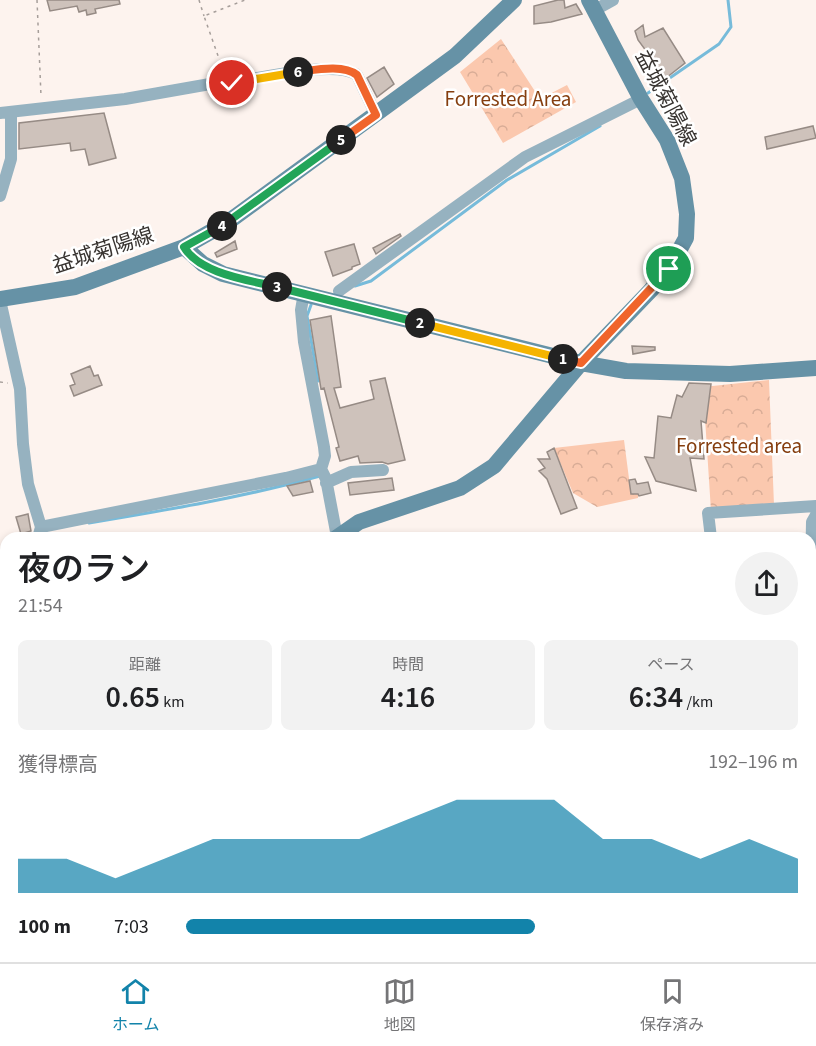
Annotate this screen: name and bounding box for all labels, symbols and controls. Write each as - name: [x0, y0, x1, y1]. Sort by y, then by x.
- street label: 益城菊陽線: [628, 45, 704, 151]
- pin: [206, 57, 257, 108]
- pin: 6: [283, 57, 313, 87]
- text: 6: [294, 61, 302, 83]
- icon: check: [215, 66, 248, 99]
- park label: Forrested Area: [445, 84, 571, 114]
- pin: 5: [326, 125, 356, 155]
- text: 5: [337, 129, 345, 151]
- pin: 4: [207, 211, 237, 241]
- text: 4: [218, 215, 226, 237]
- street label: 益城菊陽線: [48, 220, 158, 280]
- pin: [643, 243, 694, 294]
- icon: arrive: [652, 252, 685, 285]
- pin: 3: [262, 272, 292, 302]
- text: 3: [273, 276, 281, 298]
- pin: 2: [405, 308, 435, 338]
- text: 2: [416, 312, 424, 334]
- pin: 1: [548, 344, 578, 374]
- text: 1: [559, 348, 567, 370]
- park label: Forrested area: [676, 431, 802, 461]
- text: 夜のラン: [18, 546, 150, 593]
- button: share: [735, 552, 798, 615]
- text: 21:54: [18, 592, 63, 620]
- text: 距離: [129, 654, 161, 676]
- text: 時間: [392, 654, 424, 676]
- text: ペース: [647, 654, 695, 676]
- text: 0.65: [106, 676, 160, 719]
- text: 4:16: [381, 676, 435, 719]
- text: 6:34: [629, 676, 683, 719]
- text: km: [160, 691, 184, 713]
- text: /km: [683, 691, 713, 713]
- text: 192–196 m: [708, 748, 798, 776]
- text: 獲得標高: [18, 751, 98, 779]
- text: 100 m: [18, 913, 71, 941]
- text: 7:03: [114, 913, 149, 941]
- tab: ホーム: [112, 975, 159, 1036]
- tab: 地図: [383, 975, 416, 1036]
- tab: 保存済み: [640, 975, 704, 1036]

